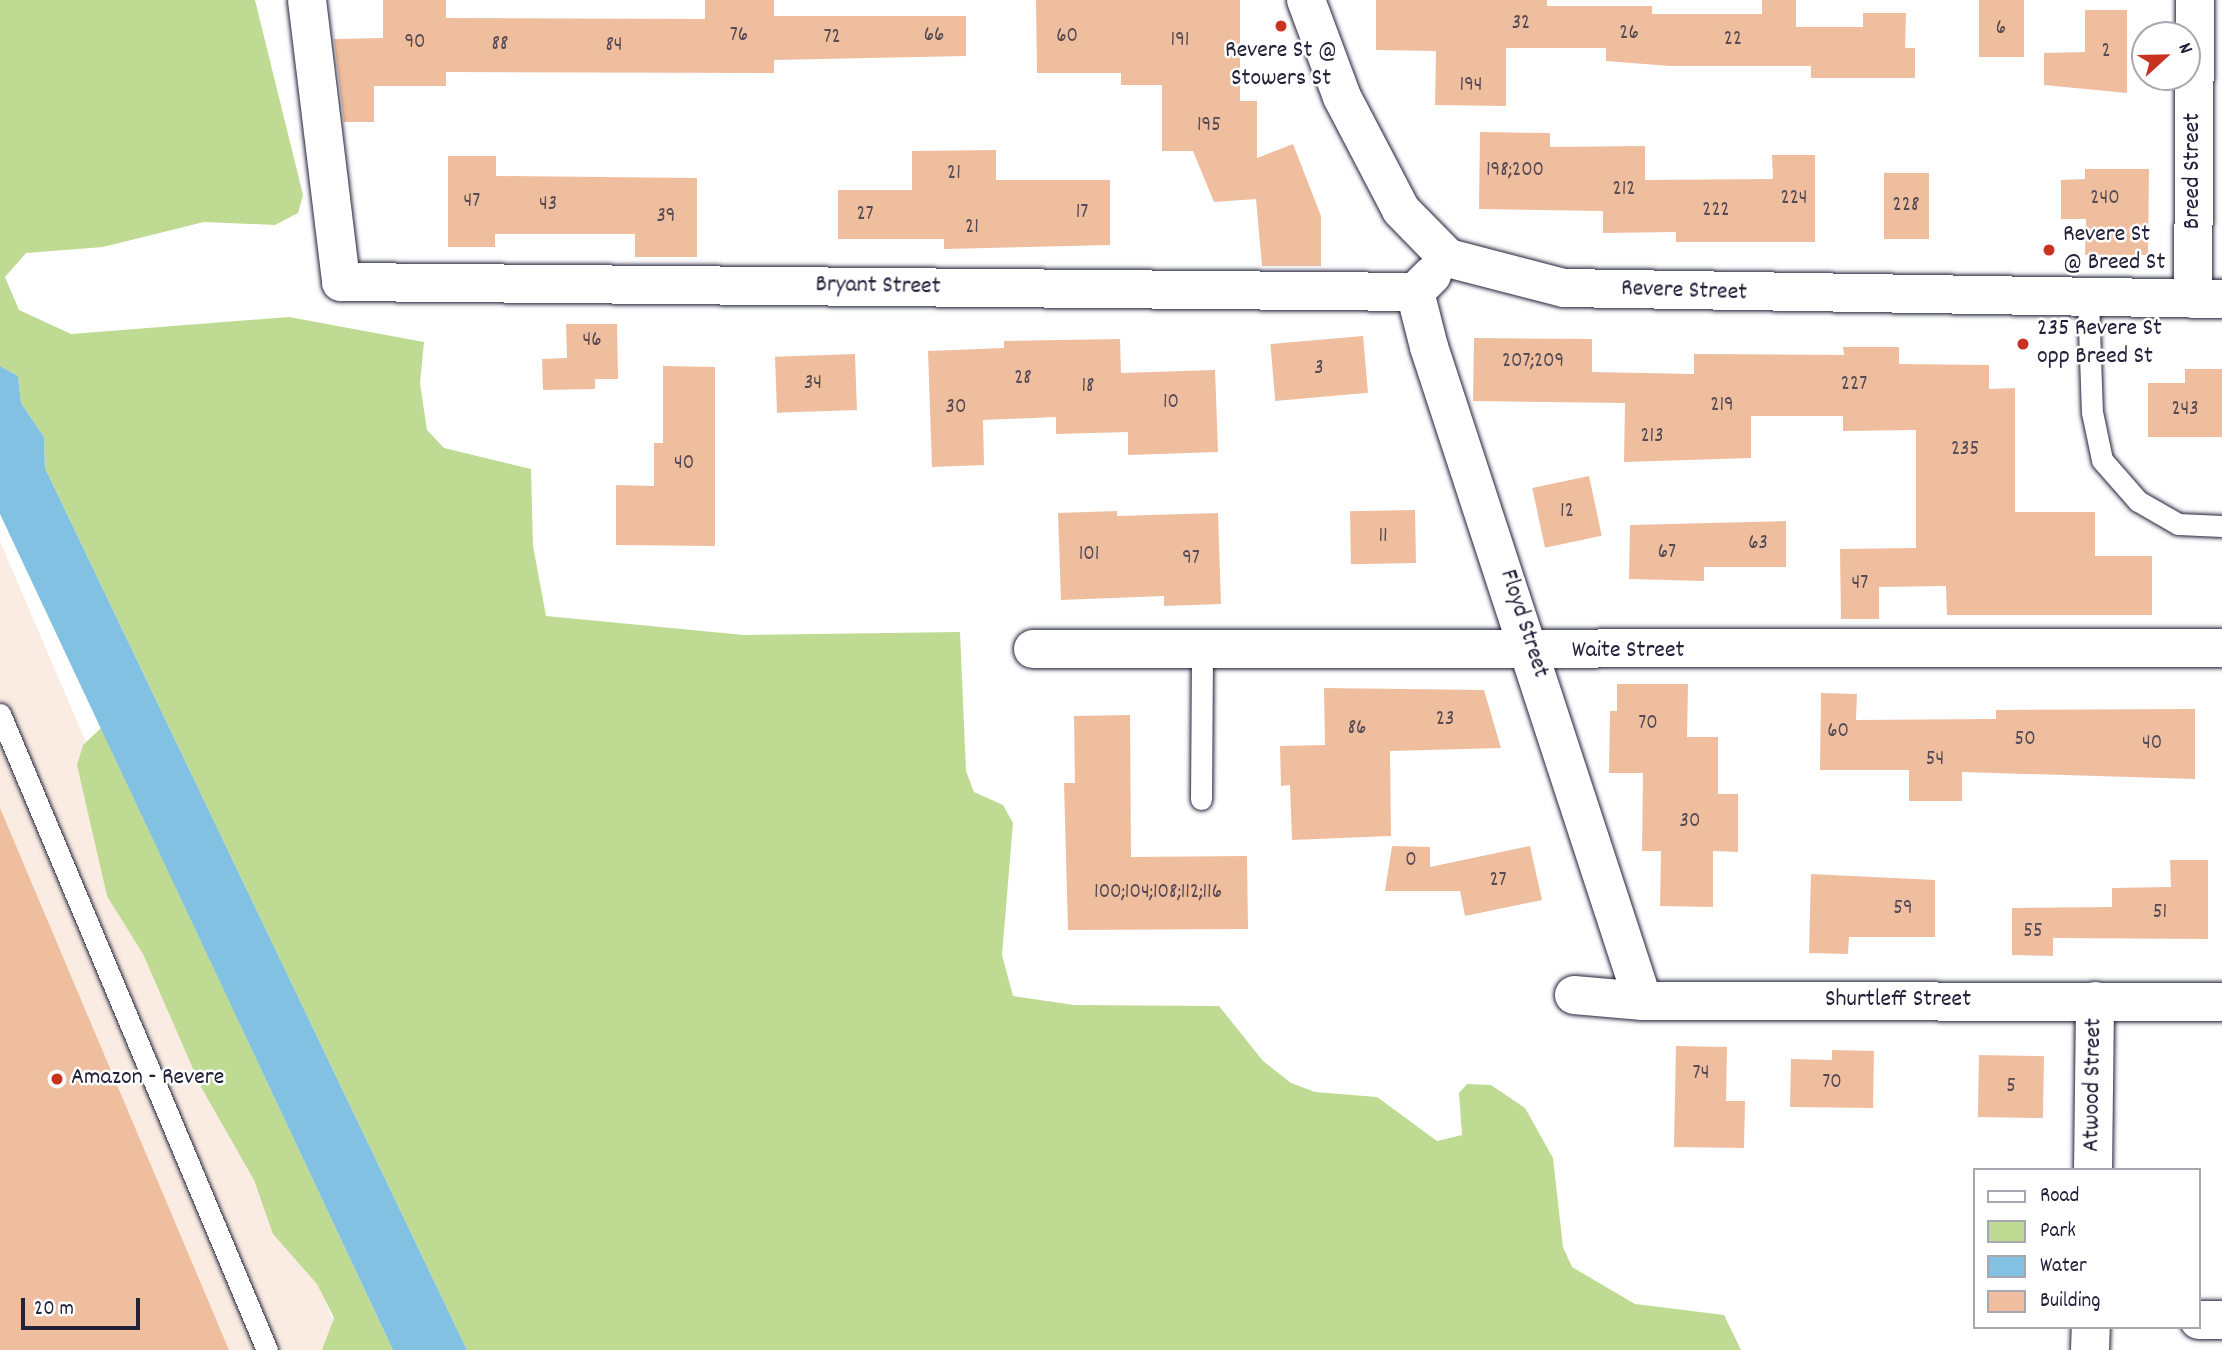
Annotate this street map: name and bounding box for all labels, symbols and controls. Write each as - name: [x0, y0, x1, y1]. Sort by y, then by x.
- house number: 32: [1512, 11, 1530, 37]
- house number: 6: [1996, 16, 2006, 42]
- marker: Revere St @ Stowers St: [1273, 18, 1289, 34]
- house number: 26: [1619, 21, 1639, 47]
- north arrow: [2131, 21, 2201, 91]
- house number: 76: [730, 23, 748, 49]
- house number: 66: [924, 23, 944, 49]
- house number: 60: [1056, 24, 1078, 50]
- house number: 72: [823, 25, 841, 51]
- house number: 22: [1724, 27, 1742, 53]
- house number: 191: [1171, 28, 1189, 54]
- house number: 90: [404, 30, 426, 56]
- house number: 88: [492, 32, 508, 58]
- house number: 84: [605, 33, 623, 59]
- place label: Revere St @ Stowers St: [1225, 38, 1337, 94]
- house number: 2: [2101, 39, 2111, 65]
- text: N: [2170, 39, 2198, 58]
- house number: 194: [1460, 73, 1482, 99]
- house number: 195: [1197, 113, 1221, 139]
- street label: Breed Street: [2180, 113, 2208, 229]
- house number: 198;200: [1486, 158, 1544, 184]
- house number: 21: [947, 161, 961, 187]
- house number: 212: [1613, 177, 1635, 203]
- house number: 224: [1780, 186, 1808, 212]
- house number: 240: [2090, 186, 2120, 212]
- house number: 47: [464, 189, 480, 215]
- house number: 43: [539, 192, 557, 218]
- house number: 228: [1893, 193, 1919, 219]
- house number: 222: [1702, 198, 1730, 224]
- house number: 17: [1076, 200, 1088, 226]
- house number: 27: [856, 202, 874, 228]
- house number: 39: [657, 204, 675, 230]
- house number: 21: [965, 215, 979, 241]
- place label: Revere St @ Breed St: [2063, 222, 2165, 278]
- marker: Revere St @ Breed St: [2041, 242, 2057, 258]
- street label: Bryant Street: [815, 272, 941, 302]
- street label: Revere Street: [1620, 275, 1748, 309]
- place label: 235 Revere St opp Breed St: [2037, 316, 2162, 372]
- house number: 46: [582, 328, 602, 354]
- marker: 235 Revere St opp Breed St: [2015, 336, 2031, 352]
- house number: 207;209: [1502, 349, 1564, 375]
- house number: 3: [1314, 356, 1324, 382]
- house number: 28: [1014, 366, 1032, 392]
- house number: 34: [804, 371, 822, 397]
- house number: 227: [1841, 372, 1867, 398]
- house number: 18: [1081, 374, 1095, 400]
- house number: 10: [1163, 390, 1179, 416]
- house number: 219: [1710, 393, 1734, 419]
- house number: 30: [946, 395, 966, 421]
- house number: 243: [2171, 397, 2199, 423]
- house number: 213: [1640, 424, 1664, 450]
- house number: 235: [1951, 437, 1979, 463]
- house number: 40: [674, 451, 694, 477]
- house number: 12: [1560, 499, 1574, 525]
- house number: 11: [1378, 524, 1388, 550]
- house number: 63: [1748, 531, 1768, 557]
- house number: 67: [1658, 540, 1676, 566]
- house number: 101: [1079, 542, 1099, 568]
- house number: 97: [1182, 546, 1200, 572]
- street label: Floyd Street: [1492, 566, 1554, 682]
- house number: 47: [1852, 571, 1868, 597]
- street label: Waite Street: [1572, 638, 1684, 666]
- house number: 23: [1436, 707, 1454, 733]
- house number: 70: [1638, 711, 1658, 737]
- house number: 86: [1348, 716, 1366, 742]
- house number: 60: [1827, 719, 1849, 745]
- house number: 50: [2014, 727, 2036, 753]
- house number: 40: [2142, 731, 2162, 757]
- house number: 54: [1926, 747, 1944, 773]
- house number: 30: [1680, 809, 1700, 835]
- house number: 0: [1405, 848, 1417, 874]
- house number: 27: [1489, 868, 1507, 894]
- house number: 100;104;108;112;116: [1094, 880, 1222, 906]
- house number: 59: [1893, 896, 1913, 922]
- house number: 51: [2153, 900, 2167, 926]
- house number: 55: [2023, 919, 2043, 945]
- street label: Shurtleff Street: [1825, 987, 1971, 1015]
- street label: Atwood Street: [2078, 1018, 2110, 1152]
- house number: 74: [1693, 1061, 1709, 1087]
- place label: Amazon - Revere: [71, 1065, 224, 1093]
- house number: 70: [1822, 1070, 1842, 1096]
- marker: Amazon - Revere: [49, 1071, 65, 1087]
- house number: 5: [2006, 1074, 2016, 1100]
- legend: [1974, 1168, 2201, 1329]
- text: Road: [2040, 1182, 2079, 1212]
- text: Park: [2040, 1217, 2076, 1247]
- text: Water: [2040, 1252, 2087, 1282]
- scale bar: [24, 1284, 144, 1328]
- text: Building: [2040, 1287, 2100, 1317]
- text: 20 m: [34, 1295, 74, 1325]

